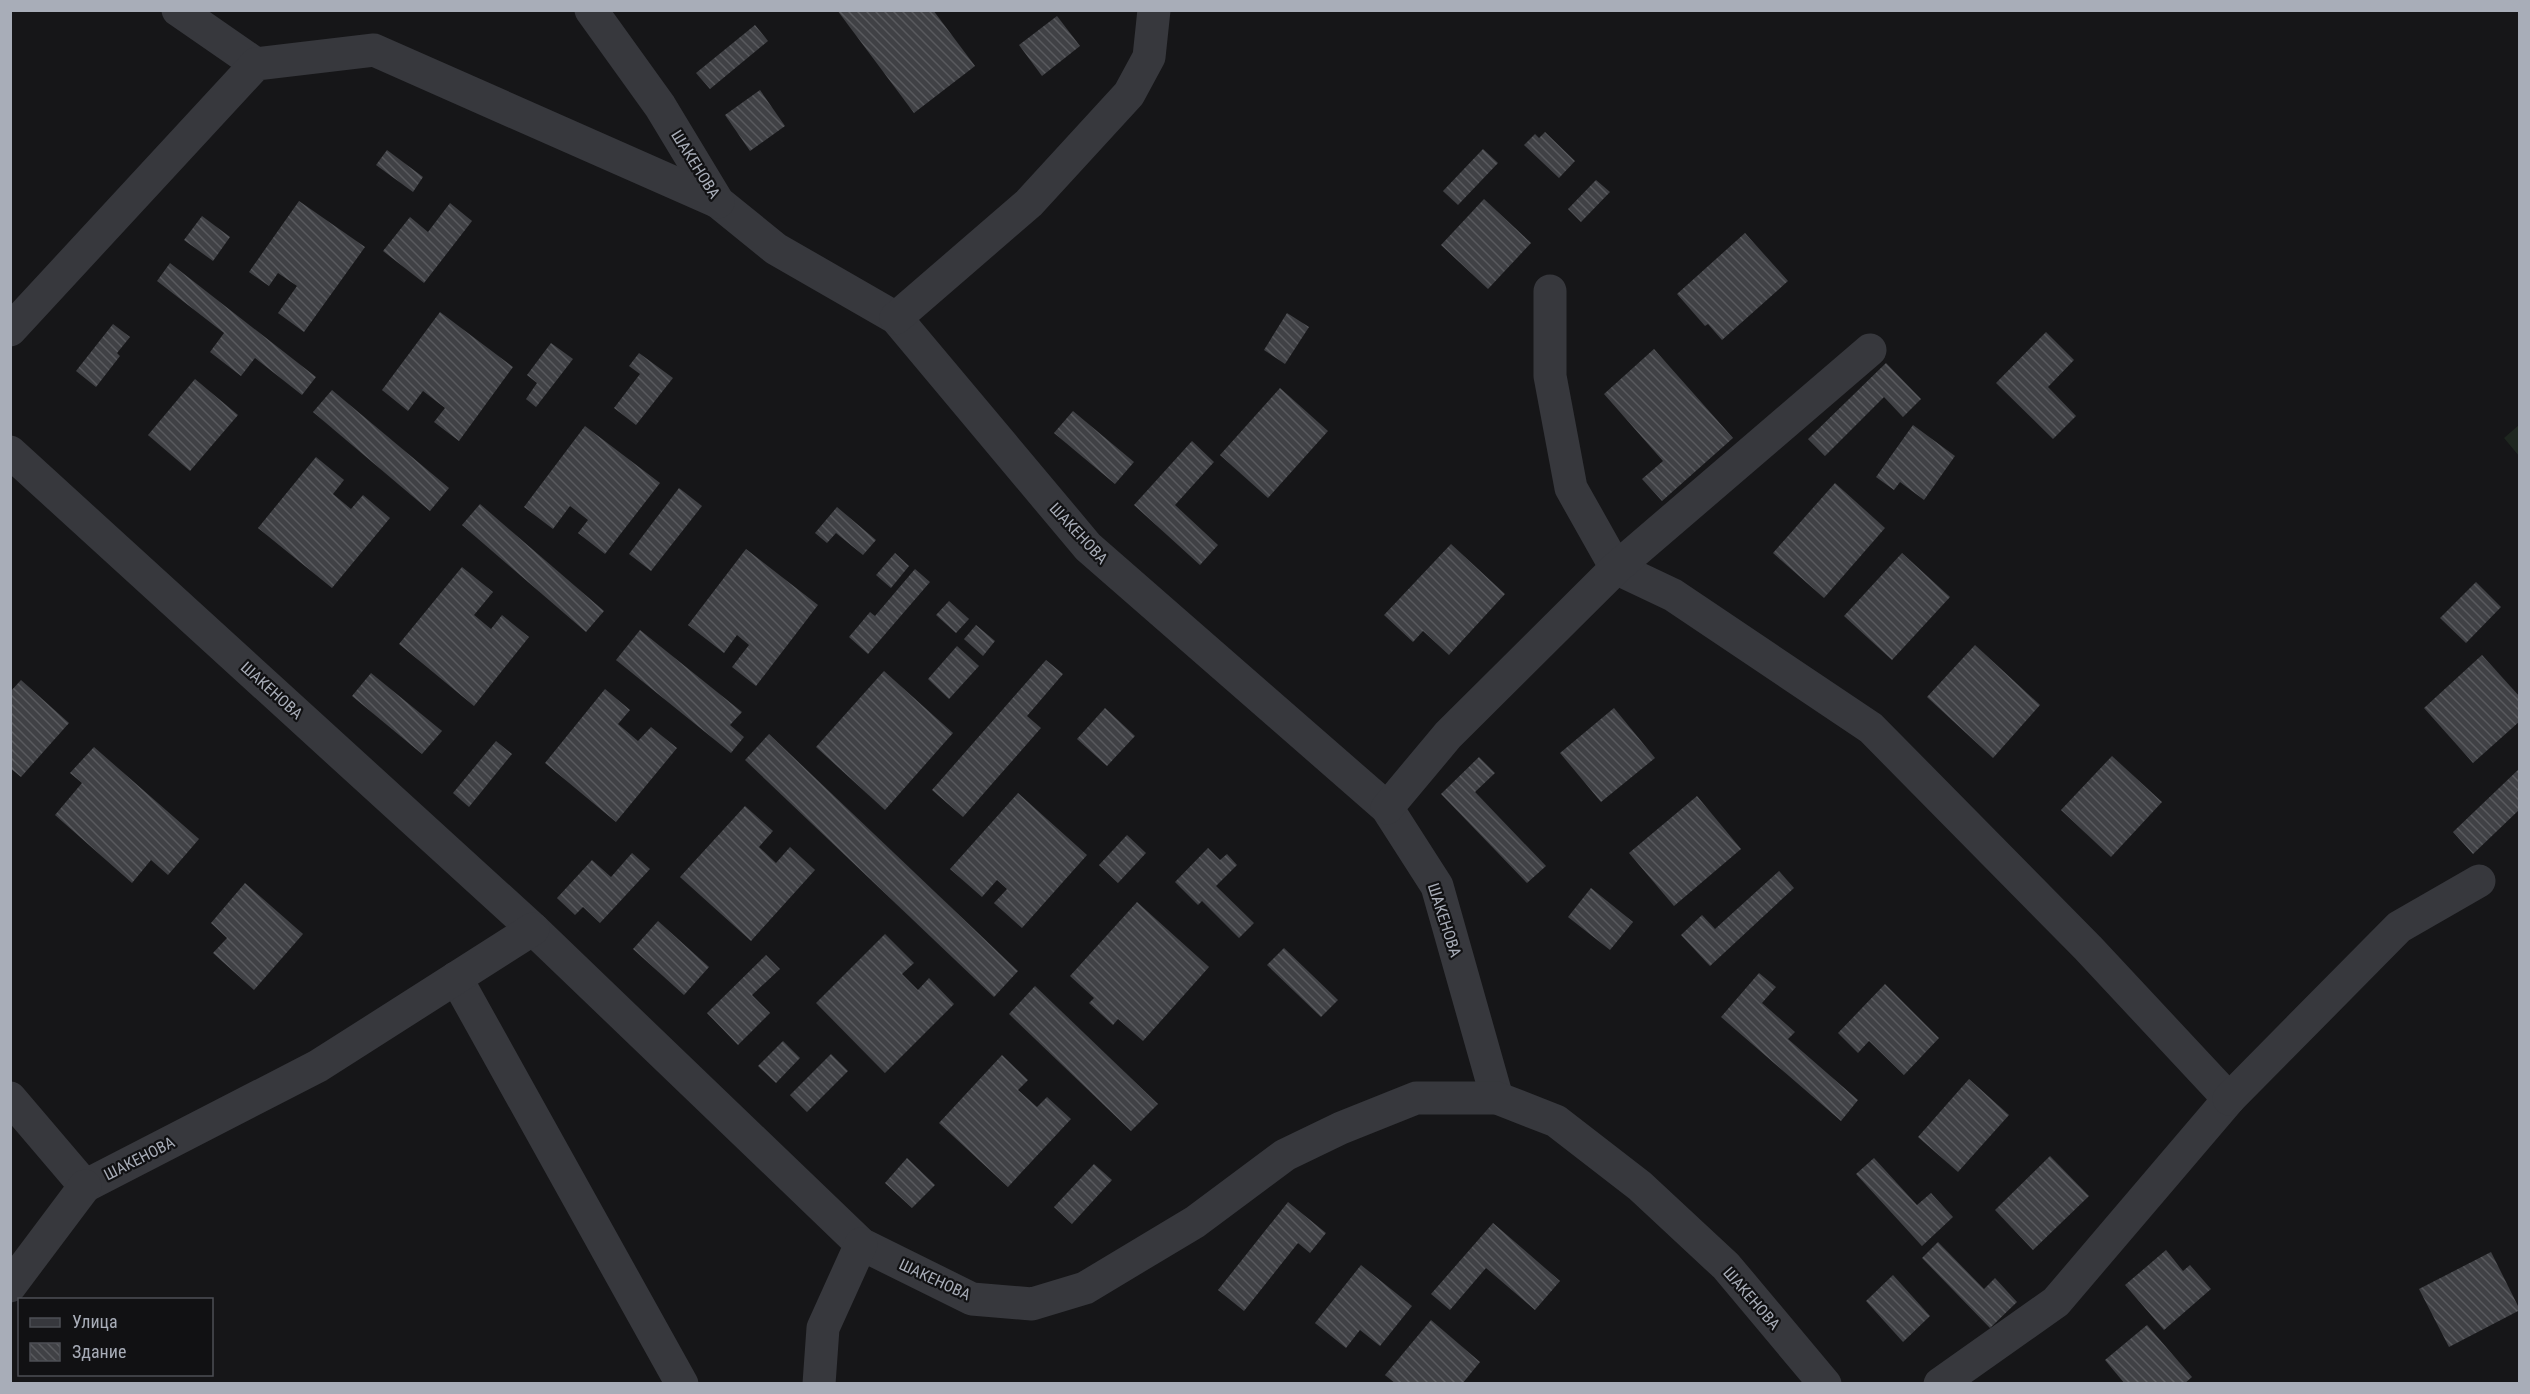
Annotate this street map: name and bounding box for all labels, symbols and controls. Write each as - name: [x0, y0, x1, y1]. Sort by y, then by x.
- street label: ШАКЕНОВА: [667, 127, 724, 202]
- street label: ШАКЕНОВА: [1045, 499, 1112, 568]
- street label: ШАКЕНОВА: [237, 658, 307, 723]
- street label: ШАКЕНОВА: [1424, 881, 1465, 960]
- street label: ШАКЕНОВА: [101, 1133, 178, 1184]
- street label: ШАКЕНОВА: [896, 1255, 974, 1304]
- street label: ШАКЕНОВА: [1719, 1263, 1784, 1334]
- legend: [18, 1298, 213, 1376]
- text: Улица: [72, 1311, 118, 1332]
- text: Здание: [72, 1341, 126, 1362]

